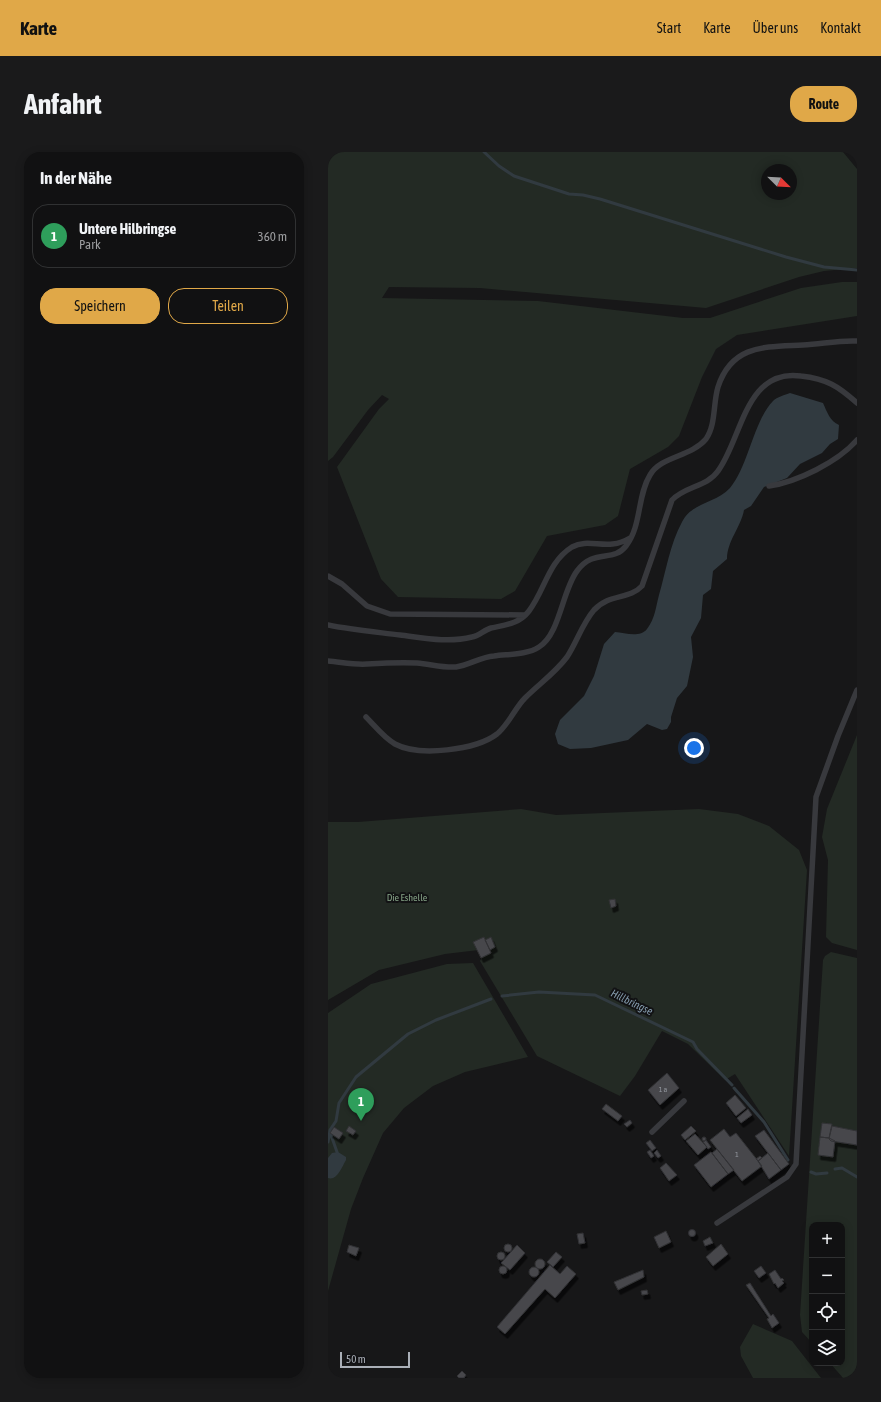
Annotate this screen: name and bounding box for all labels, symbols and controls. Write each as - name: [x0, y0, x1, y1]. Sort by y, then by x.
- text: Karte: [20, 17, 57, 39]
- text: Start: [657, 20, 681, 36]
- text: Karte: [703, 20, 731, 36]
- text: Über uns: [753, 20, 798, 36]
- text: Kontakt: [820, 20, 861, 36]
- button: Route: [790, 86, 857, 122]
- text: Anfahrt: [24, 88, 102, 120]
- north arrow: [761, 164, 797, 200]
- text: In der Nähe: [40, 168, 112, 188]
- text: Untere Hilbringse: [79, 220, 176, 237]
- text: 1: [51, 229, 57, 244]
- text: 360 m: [258, 229, 287, 244]
- text: Park: [79, 237, 101, 252]
- button: Speichern: [40, 288, 160, 324]
- button: Teilen: [168, 288, 288, 324]
- your location: [684, 738, 704, 758]
- park label: Die Eshelle: [387, 892, 428, 903]
- water label: Hillbringse: [609, 987, 655, 1017]
- house number: 1 a: [659, 1085, 668, 1094]
- pin: 1: [348, 1088, 374, 1121]
- house number: 1: [735, 1150, 739, 1159]
- map controls: [809, 1222, 845, 1366]
- button: +: [809, 1222, 845, 1258]
- button: −: [809, 1258, 845, 1294]
- button: locate: [809, 1294, 845, 1330]
- button: layers: [809, 1330, 845, 1366]
- scale bar: [340, 1350, 410, 1369]
- text: 50 m: [346, 1353, 366, 1365]

